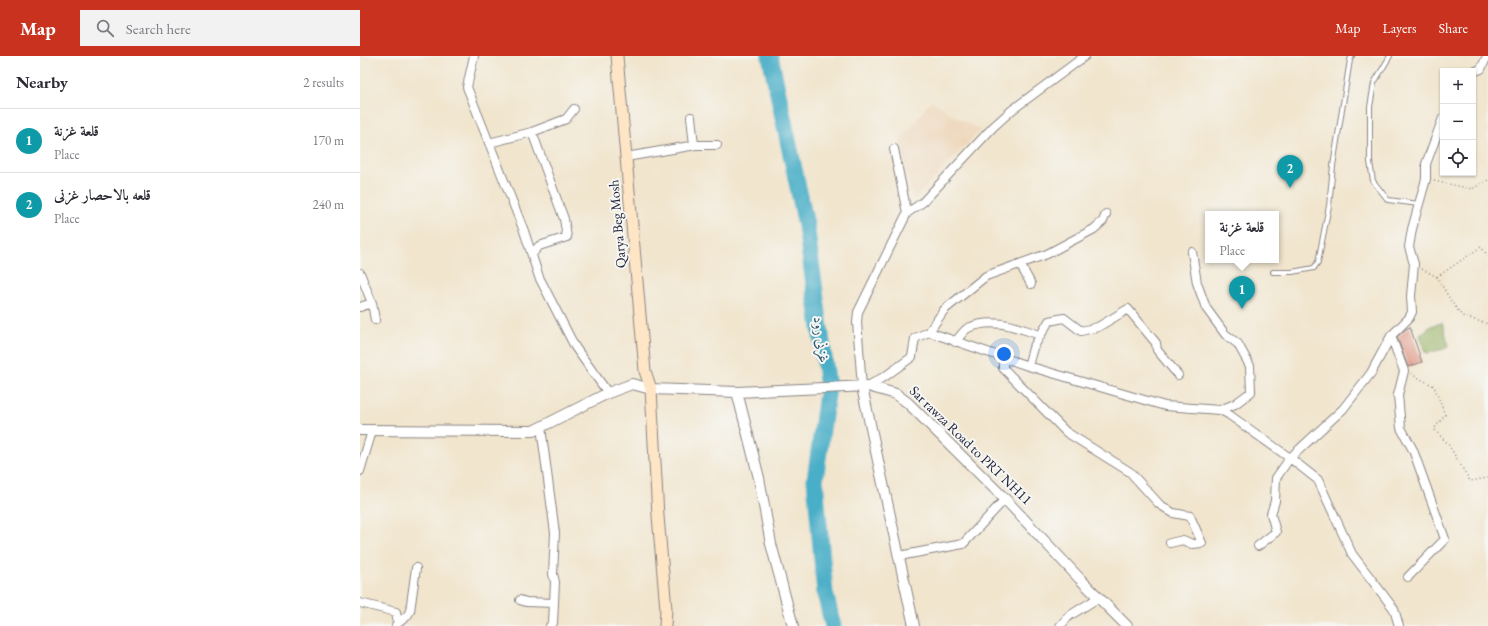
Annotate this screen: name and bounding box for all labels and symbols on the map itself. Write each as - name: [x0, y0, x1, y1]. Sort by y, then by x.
- pin: 2: [1277, 155, 1303, 188]
- street label: Qarya Beg Mosh: [604, 179, 630, 269]
- pin: 1: [1229, 276, 1255, 309]
- water label: غزنی رود: [808, 316, 834, 365]
- your location: [994, 344, 1014, 364]
- street label: Sar rawza Road to PRT NH11: [906, 382, 1036, 508]

